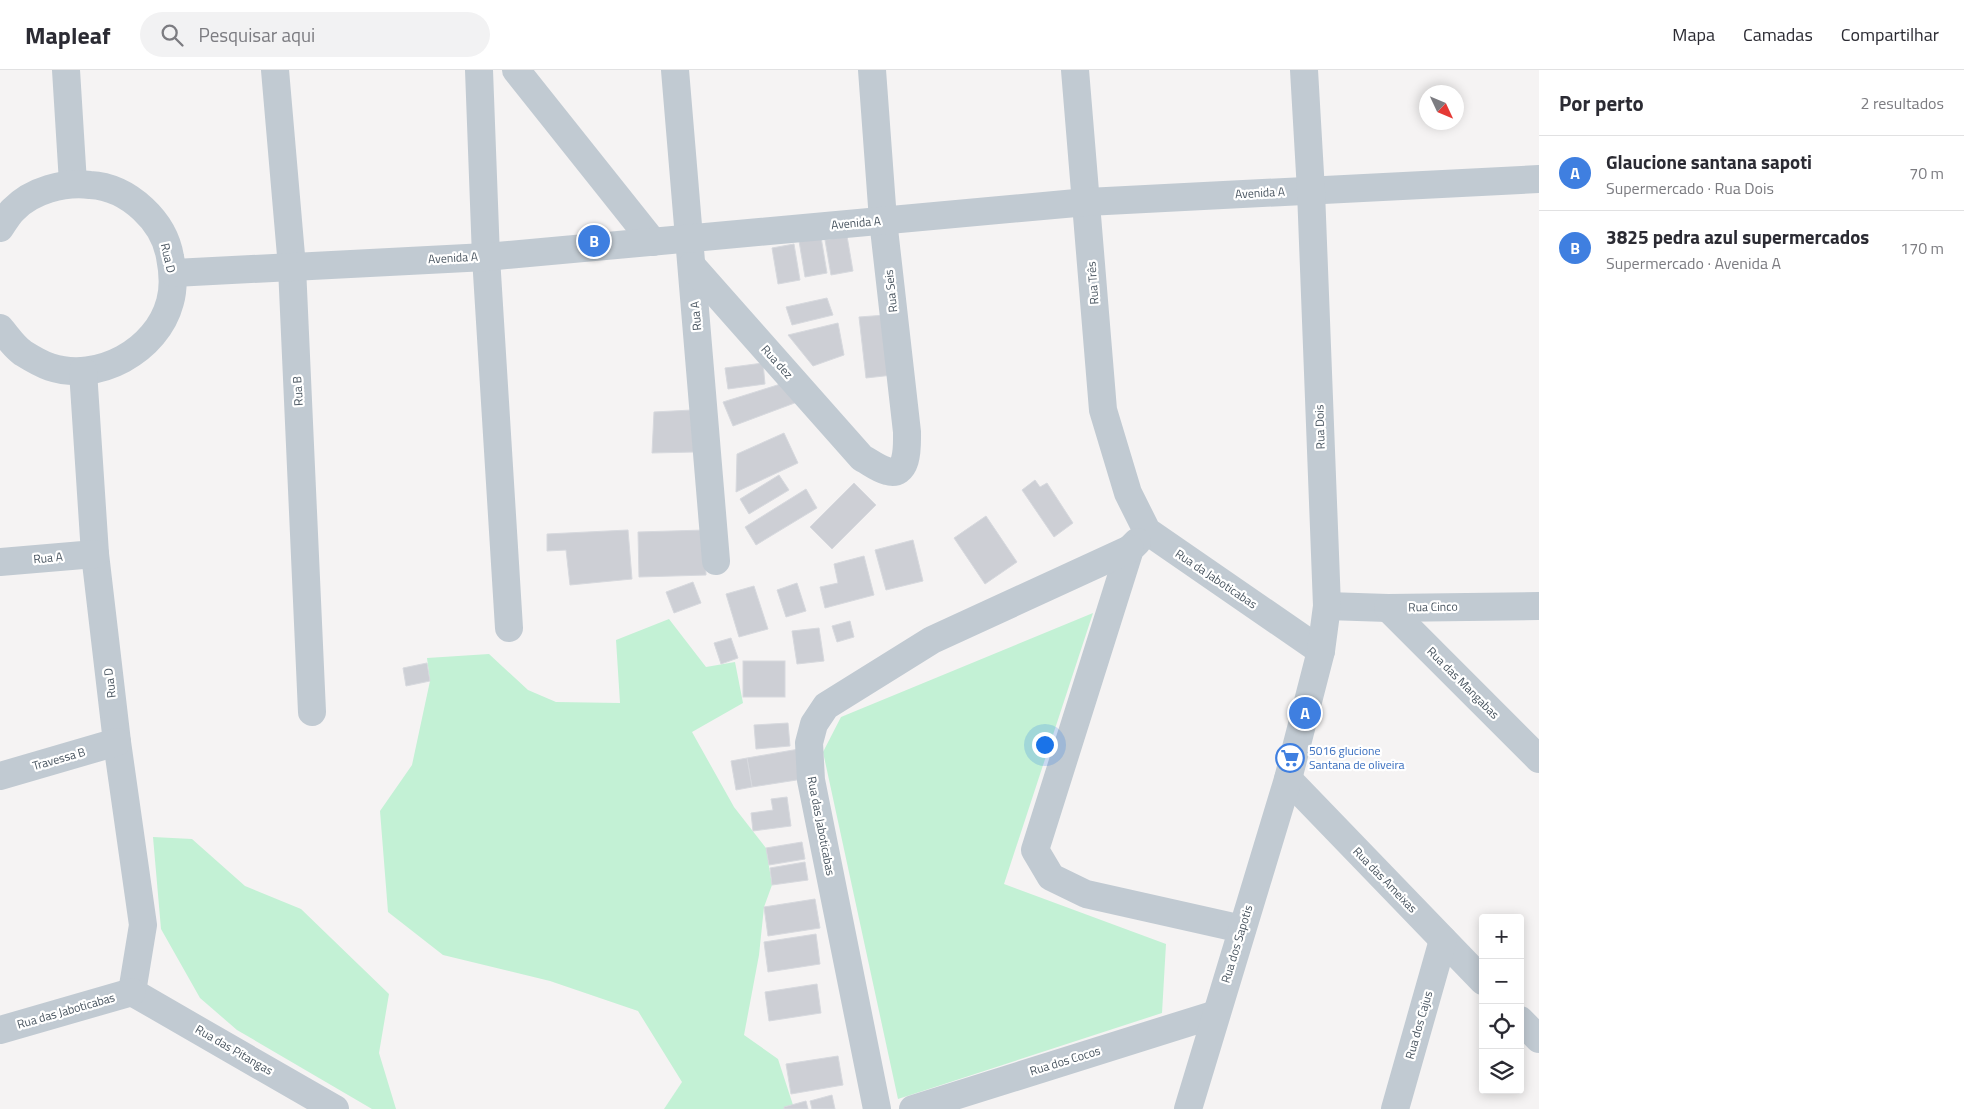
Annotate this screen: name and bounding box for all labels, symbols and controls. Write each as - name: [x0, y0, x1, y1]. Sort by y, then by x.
- search box: [140, 12, 490, 57]
- text: Mapleaf: [25, 17, 110, 53]
- text: Pesquisar aqui: [198, 20, 315, 49]
- icon: search: [158, 21, 186, 49]
- text: Mapa: [1672, 21, 1715, 48]
- text: Camadas: [1743, 21, 1813, 48]
- text: Compartilhar: [1841, 21, 1939, 48]
- north arrow: [1419, 85, 1464, 130]
- text: Por perto: [1559, 87, 1644, 119]
- text: 2 resultados: [1860, 91, 1944, 115]
- text: Glaucione santana sapoti: [1606, 147, 1812, 176]
- text: A: [1570, 161, 1580, 185]
- text: 70 m: [1909, 161, 1944, 185]
- text: Supermercado · Rua Dois: [1606, 176, 1774, 200]
- street label: Avenida A: [1235, 182, 1285, 203]
- street label: Avenida A: [830, 211, 882, 234]
- pin: B: [578, 222, 610, 260]
- text: 3825 pedra azul supermercados: [1606, 222, 1869, 251]
- text: B: [1570, 236, 1580, 260]
- text: 170 m: [1900, 236, 1944, 260]
- street label: Rua D: [156, 241, 181, 275]
- street label: Avenida A: [428, 247, 478, 268]
- text: Supermercado · Avenida A: [1606, 251, 1781, 275]
- street label: Rua Três: [1081, 260, 1103, 305]
- street label: Rua Seis: [879, 268, 902, 314]
- street label: Rua A: [685, 300, 706, 332]
- street label: Rua dez: [757, 340, 798, 383]
- street label: Rua B: [287, 376, 308, 406]
- street label: Rua Dois: [1309, 404, 1330, 450]
- street label: Rua da Jaboticabas: [1171, 544, 1262, 613]
- street label: Rua A: [32, 547, 64, 568]
- street label: Rua Cinco: [1408, 597, 1458, 616]
- street label: Rua das Mangabas: [1423, 642, 1504, 723]
- street label: Rua D: [98, 667, 121, 699]
- pin: A: [1289, 694, 1321, 732]
- your location: [1032, 732, 1058, 758]
- place label: 5016 glucione Santana de oliveira: [1309, 741, 1405, 774]
- street label: Travessa B: [30, 742, 88, 775]
- supermarket icon: 5016 glucione Santana de oliveira: [1275, 743, 1305, 773]
- street label: Rua das Jaboticabas: [803, 775, 841, 878]
- street label: Rua das Ameixas: [1349, 842, 1422, 917]
- street label: Rua dos Sapotis: [1216, 902, 1258, 985]
- map controls: [1479, 914, 1524, 1094]
- button: +: [1479, 914, 1524, 959]
- button: −: [1479, 959, 1524, 1004]
- street label: Rua das Jaboticabas: [15, 987, 117, 1034]
- street label: Rua dos Cajus: [1400, 988, 1437, 1061]
- button: locate: [1479, 1004, 1524, 1049]
- street label: Rua das Pitangas: [192, 1020, 277, 1080]
- street label: Rua dos Cocos: [1027, 1041, 1103, 1080]
- button: layers: [1479, 1049, 1524, 1094]

